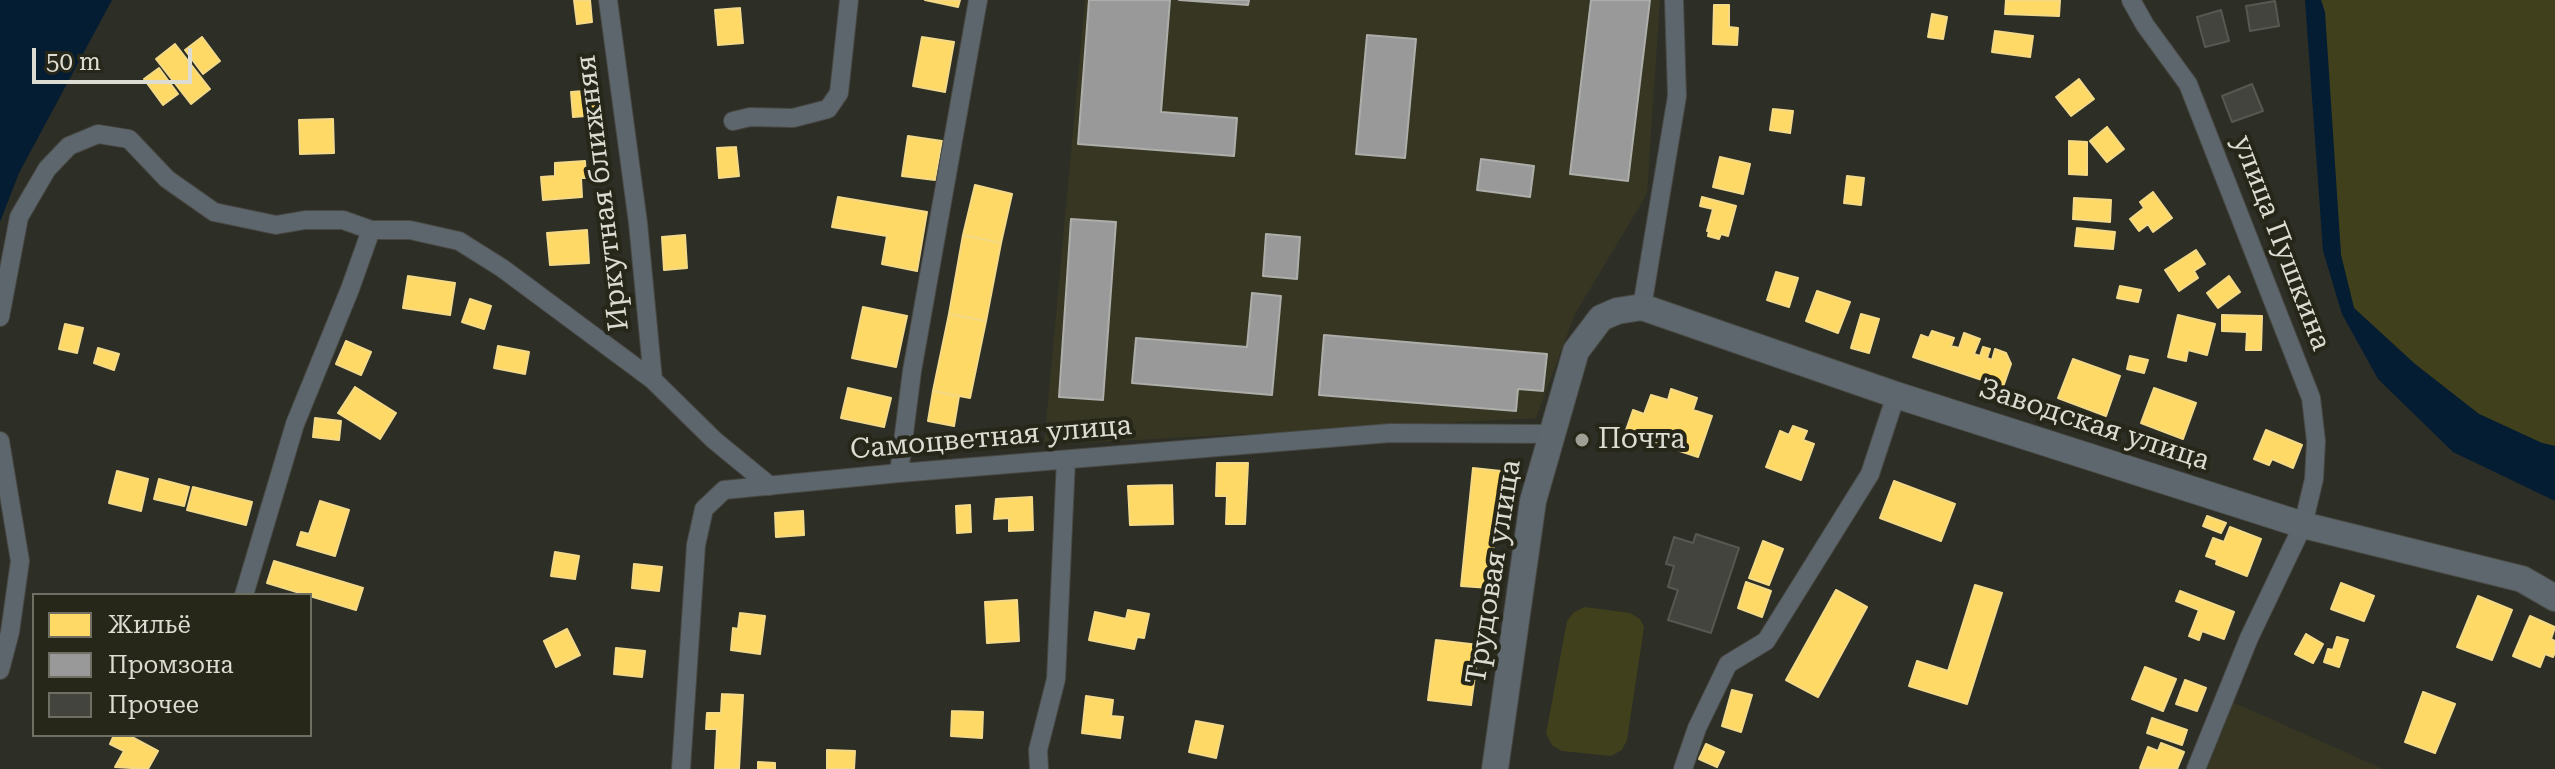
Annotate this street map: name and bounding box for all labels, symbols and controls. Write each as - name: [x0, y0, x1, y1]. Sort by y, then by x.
- scale bar: [36, 32, 196, 82]
- text: 50 m: [46, 48, 101, 76]
- street label: Иркутная ближняя: [569, 53, 637, 333]
- street label: улица Пушкина: [2225, 131, 2337, 355]
- street label: Заводская улица: [1974, 372, 2214, 478]
- street label: Самоцветная улица: [849, 409, 1133, 467]
- place label: Почта: [1598, 423, 1685, 457]
- marker: Почта: [1573, 431, 1591, 449]
- street label: Трудовая улица: [1460, 457, 1528, 687]
- legend: [32, 593, 312, 737]
- text: Жильё: [108, 611, 191, 639]
- text: Промзона: [108, 651, 234, 679]
- text: Прочее: [108, 691, 199, 719]

